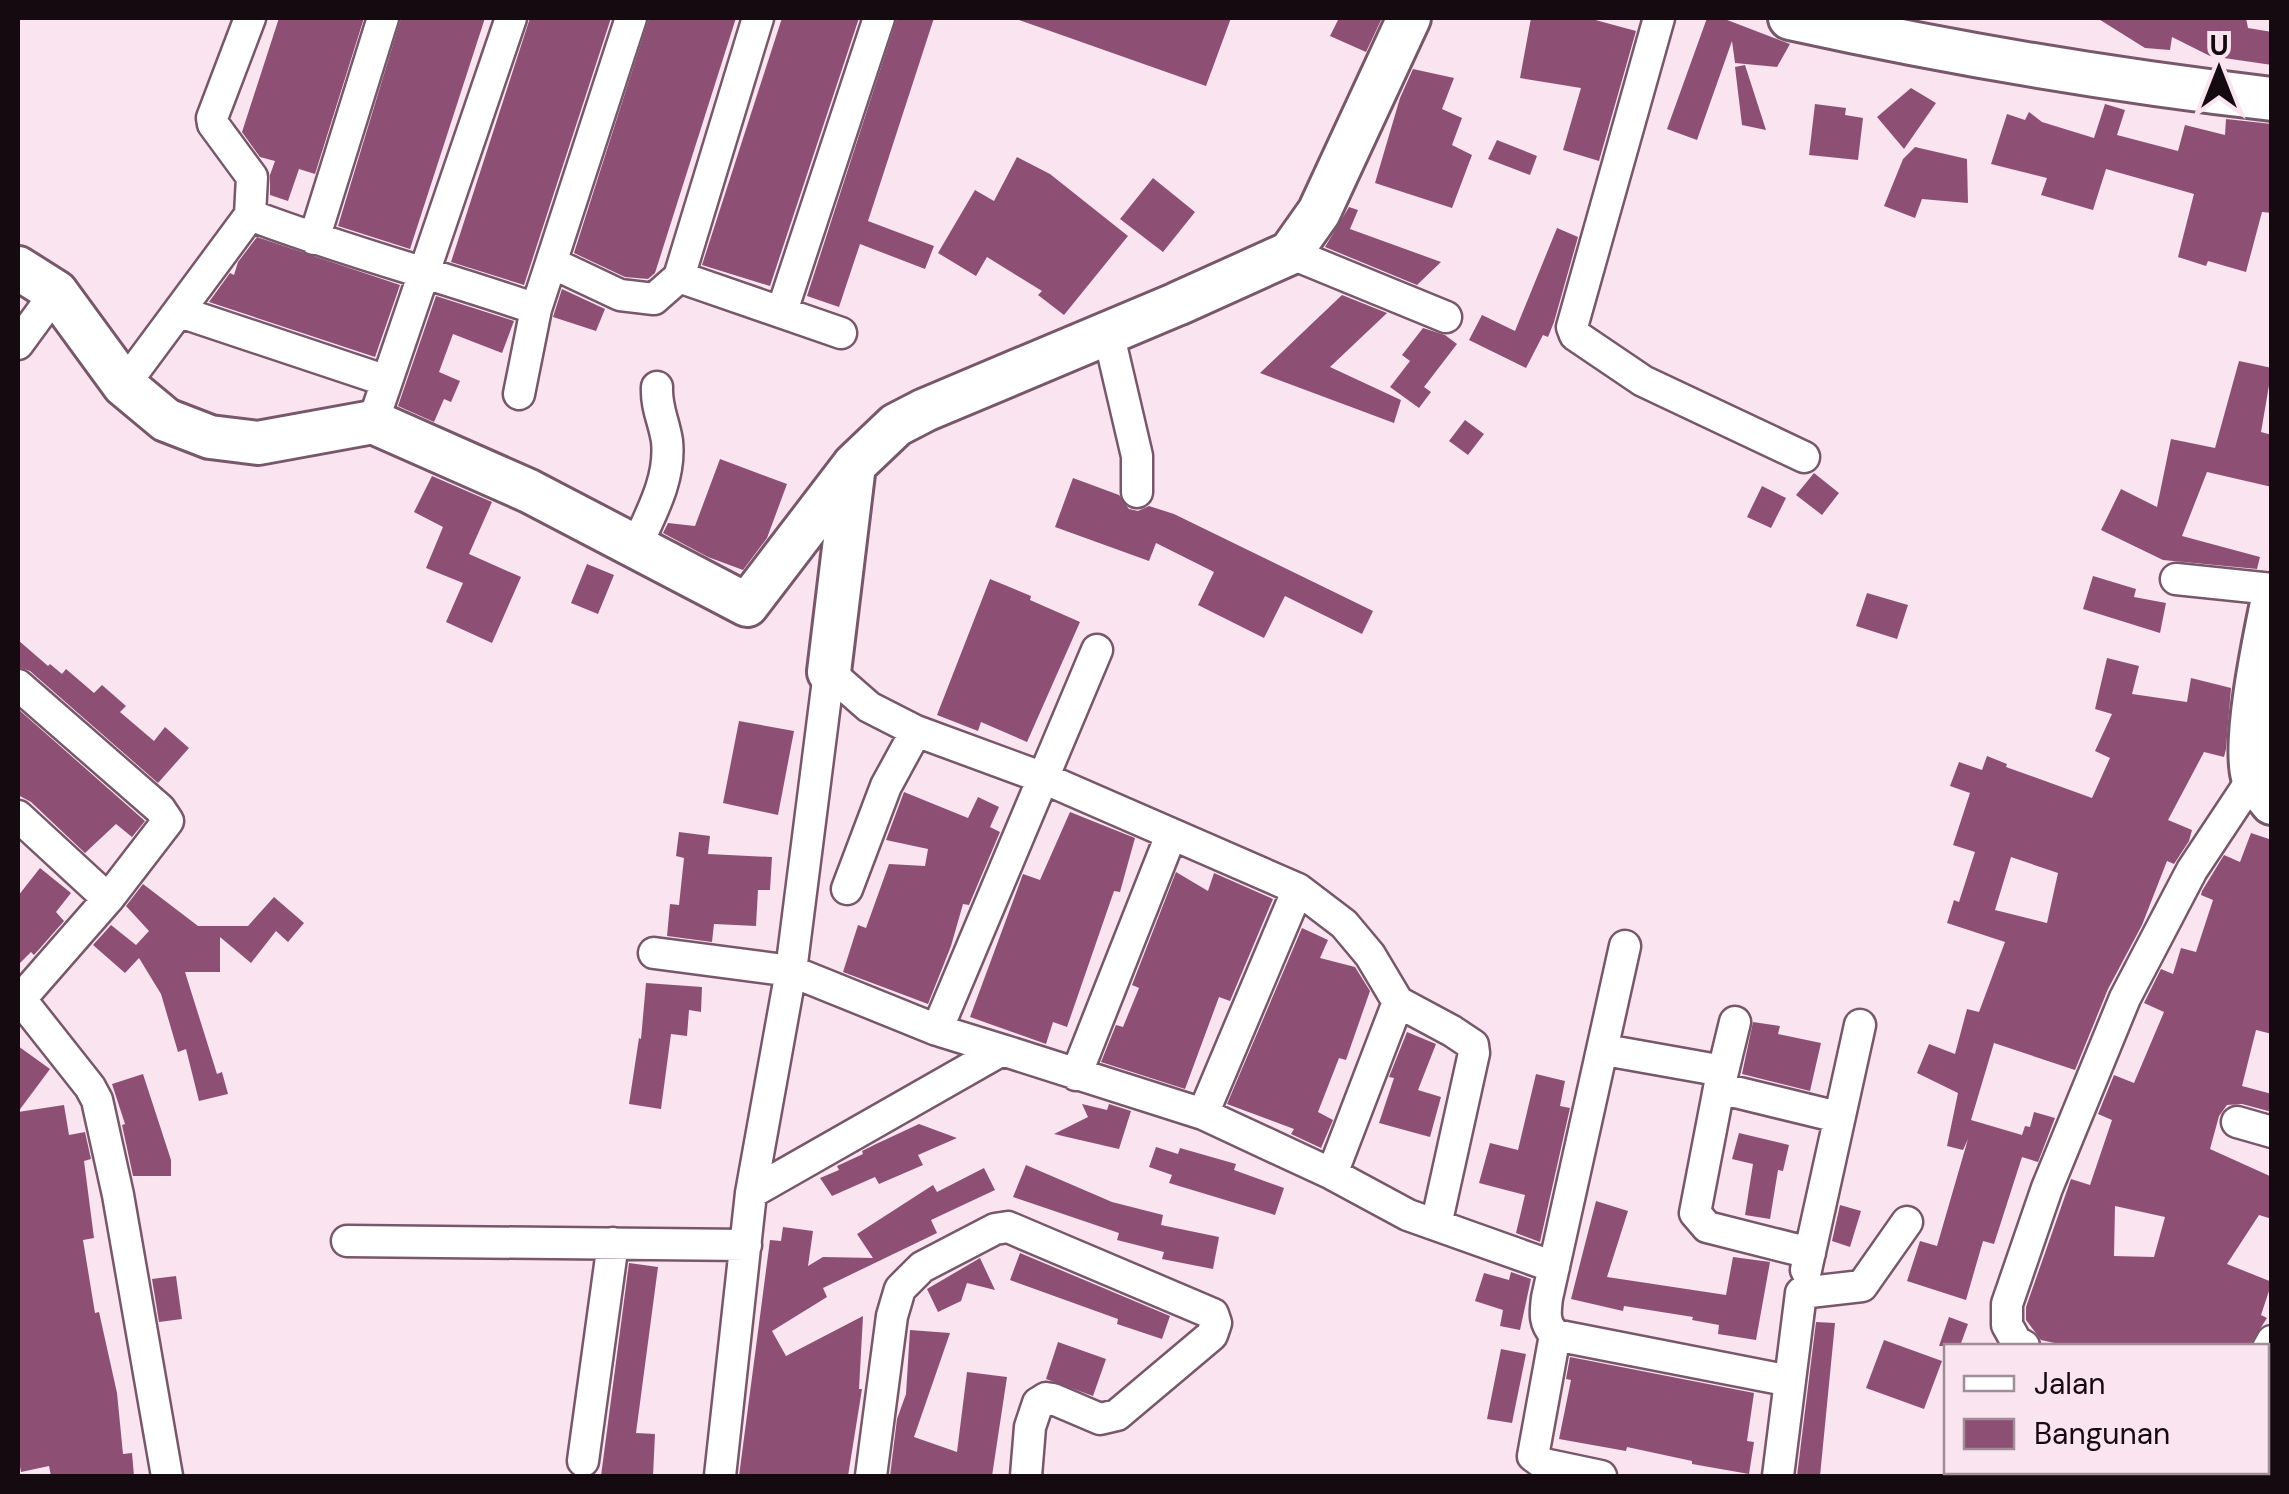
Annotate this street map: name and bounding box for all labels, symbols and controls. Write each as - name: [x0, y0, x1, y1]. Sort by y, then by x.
- north arrow: [2169, 20, 2269, 120]
- text: U: [2209, 27, 2229, 64]
- legend: [1944, 1344, 2269, 1474]
- text: Jalan: [2034, 1364, 2106, 1403]
- text: Bangunan: [2034, 1414, 2170, 1453]

